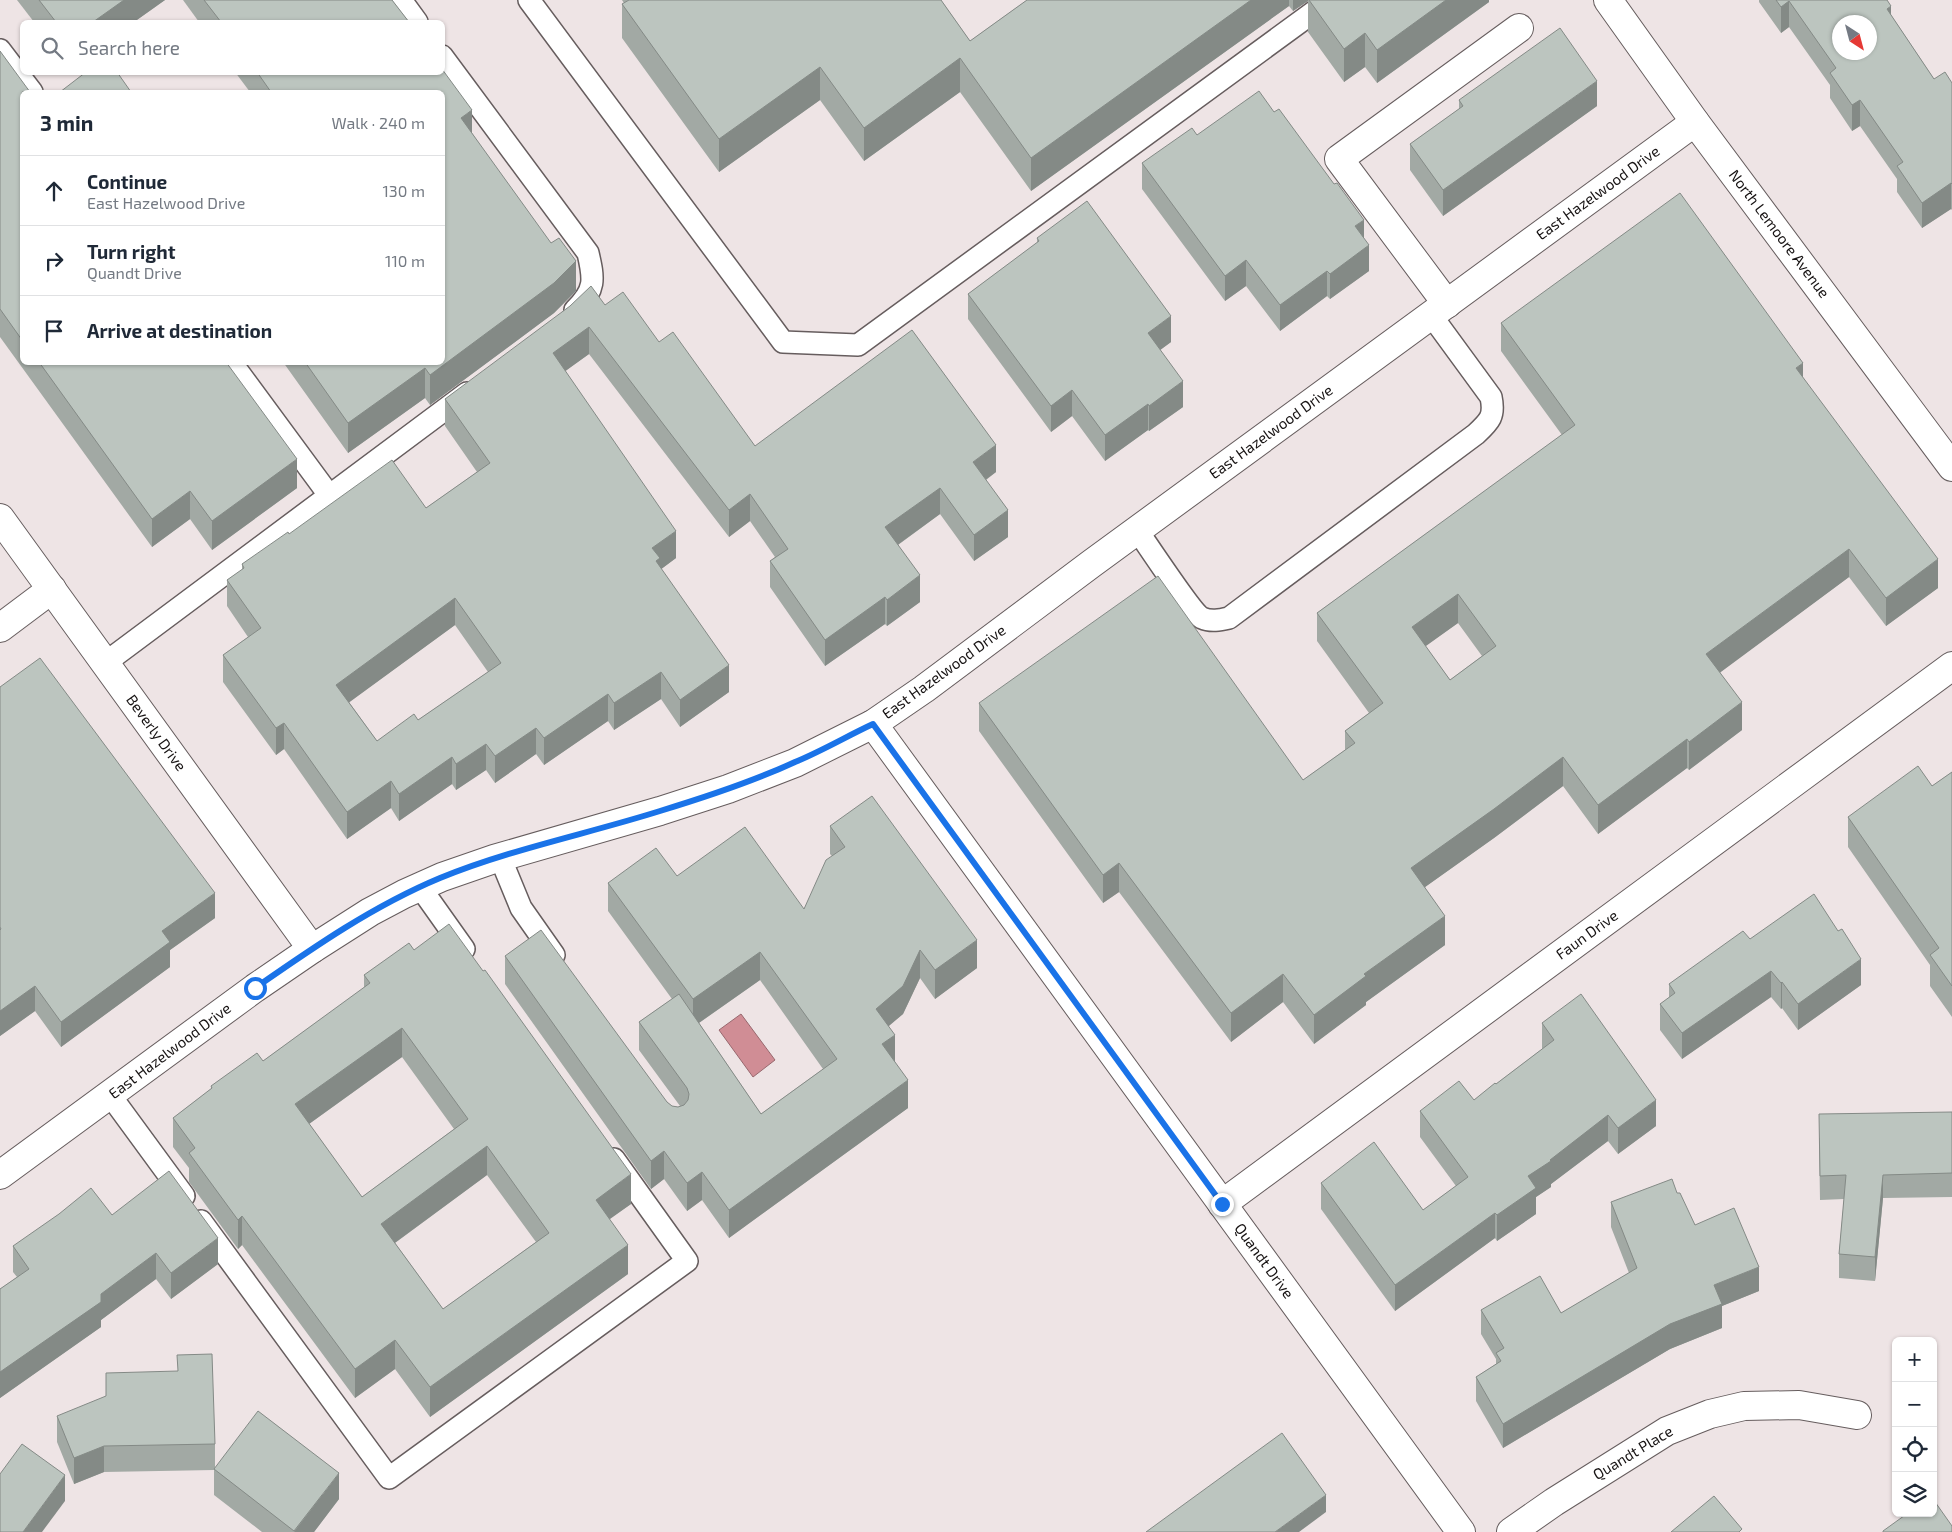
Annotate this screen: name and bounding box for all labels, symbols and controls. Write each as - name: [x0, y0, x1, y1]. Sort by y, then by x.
- north arrow: [1832, 15, 1877, 60]
- search box: [20, 20, 445, 75]
- icon: search: [38, 34, 66, 62]
- text: Search here: [78, 36, 180, 59]
- text: 3 min: [40, 110, 93, 135]
- text: Walk · 240 m: [332, 113, 425, 132]
- street label: East Hazelwood Drive: [1532, 141, 1663, 243]
- street label: North Lemoore Avenue: [1726, 166, 1834, 301]
- text: Continue: [87, 170, 167, 193]
- icon: ahead: [40, 177, 68, 205]
- text: 130 m: [383, 181, 425, 200]
- text: East Hazelwood Drive: [87, 193, 245, 212]
- text: Turn right: [87, 240, 175, 263]
- icon: right: [40, 247, 68, 275]
- text: 110 m: [385, 251, 425, 270]
- text: Quandt Drive: [87, 263, 182, 282]
- icon: arrive: [40, 317, 68, 345]
- text: Arrive at destination: [87, 319, 272, 342]
- street label: East Hazelwood Drive: [1205, 380, 1336, 482]
- street label: East Hazelwood Drive: [878, 620, 1009, 722]
- street label: Beverly Drive: [123, 691, 191, 774]
- street label: Faun Drive: [1552, 906, 1621, 963]
- route start: [244, 977, 267, 1000]
- street label: East Hazelwood Drive: [105, 998, 234, 1102]
- route end: [1211, 1193, 1234, 1216]
- street label: Quandt Drive: [1231, 1219, 1298, 1302]
- map controls: [1892, 1337, 1937, 1517]
- button: +: [1892, 1337, 1937, 1382]
- button: −: [1892, 1382, 1937, 1427]
- street label: Quandt Place: [1589, 1421, 1676, 1484]
- button: locate: [1892, 1427, 1937, 1472]
- button: layers: [1892, 1472, 1937, 1517]

